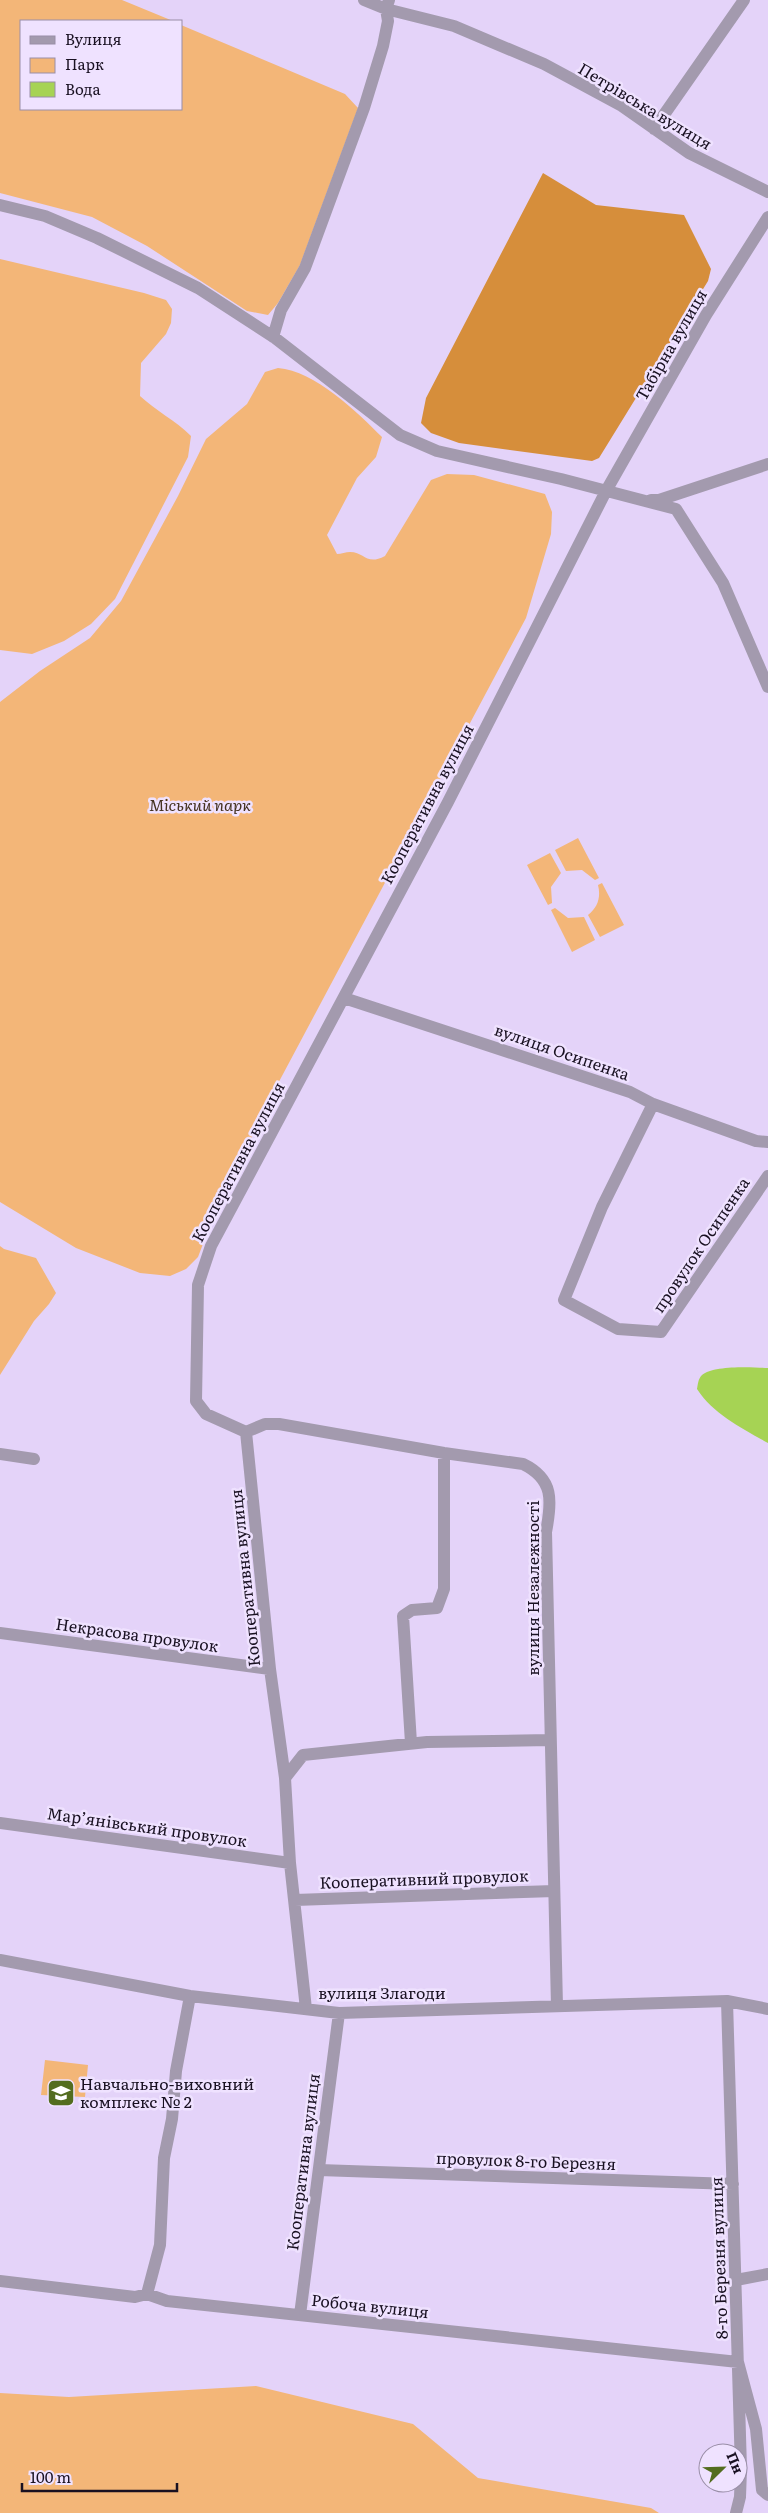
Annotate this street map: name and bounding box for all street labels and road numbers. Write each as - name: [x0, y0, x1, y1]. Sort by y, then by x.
- street label: Петрівська вулиця: [574, 56, 717, 155]
- street label: Табірна вулиця: [628, 284, 712, 405]
- street label: Кооперативна вулиця: [374, 719, 479, 888]
- street label: вулиця Осипенка: [492, 1017, 633, 1086]
- street label: Кооперативна вулиця: [185, 1077, 290, 1246]
- street label: провулок Осипенка: [646, 1172, 755, 1317]
- street label: Кооперативна вулиця: [223, 1488, 265, 1668]
- street label: вулиця Незалежності: [520, 1500, 544, 1676]
- street label: Некрасова провулок: [54, 1611, 221, 1657]
- street label: Мар’янівський провулок: [46, 1800, 249, 1852]
- street label: Кооперативний провулок: [319, 1862, 529, 1894]
- street label: вулиця Злагоди: [318, 1980, 446, 2004]
- street label: Кооперативна вулиця: [279, 2072, 325, 2252]
- street label: провулок 8-го Березня: [436, 2145, 616, 2175]
- street label: 8-го Березня вулиця: [703, 2176, 733, 2340]
- street label: Робоча вулиця: [310, 2287, 430, 2323]

